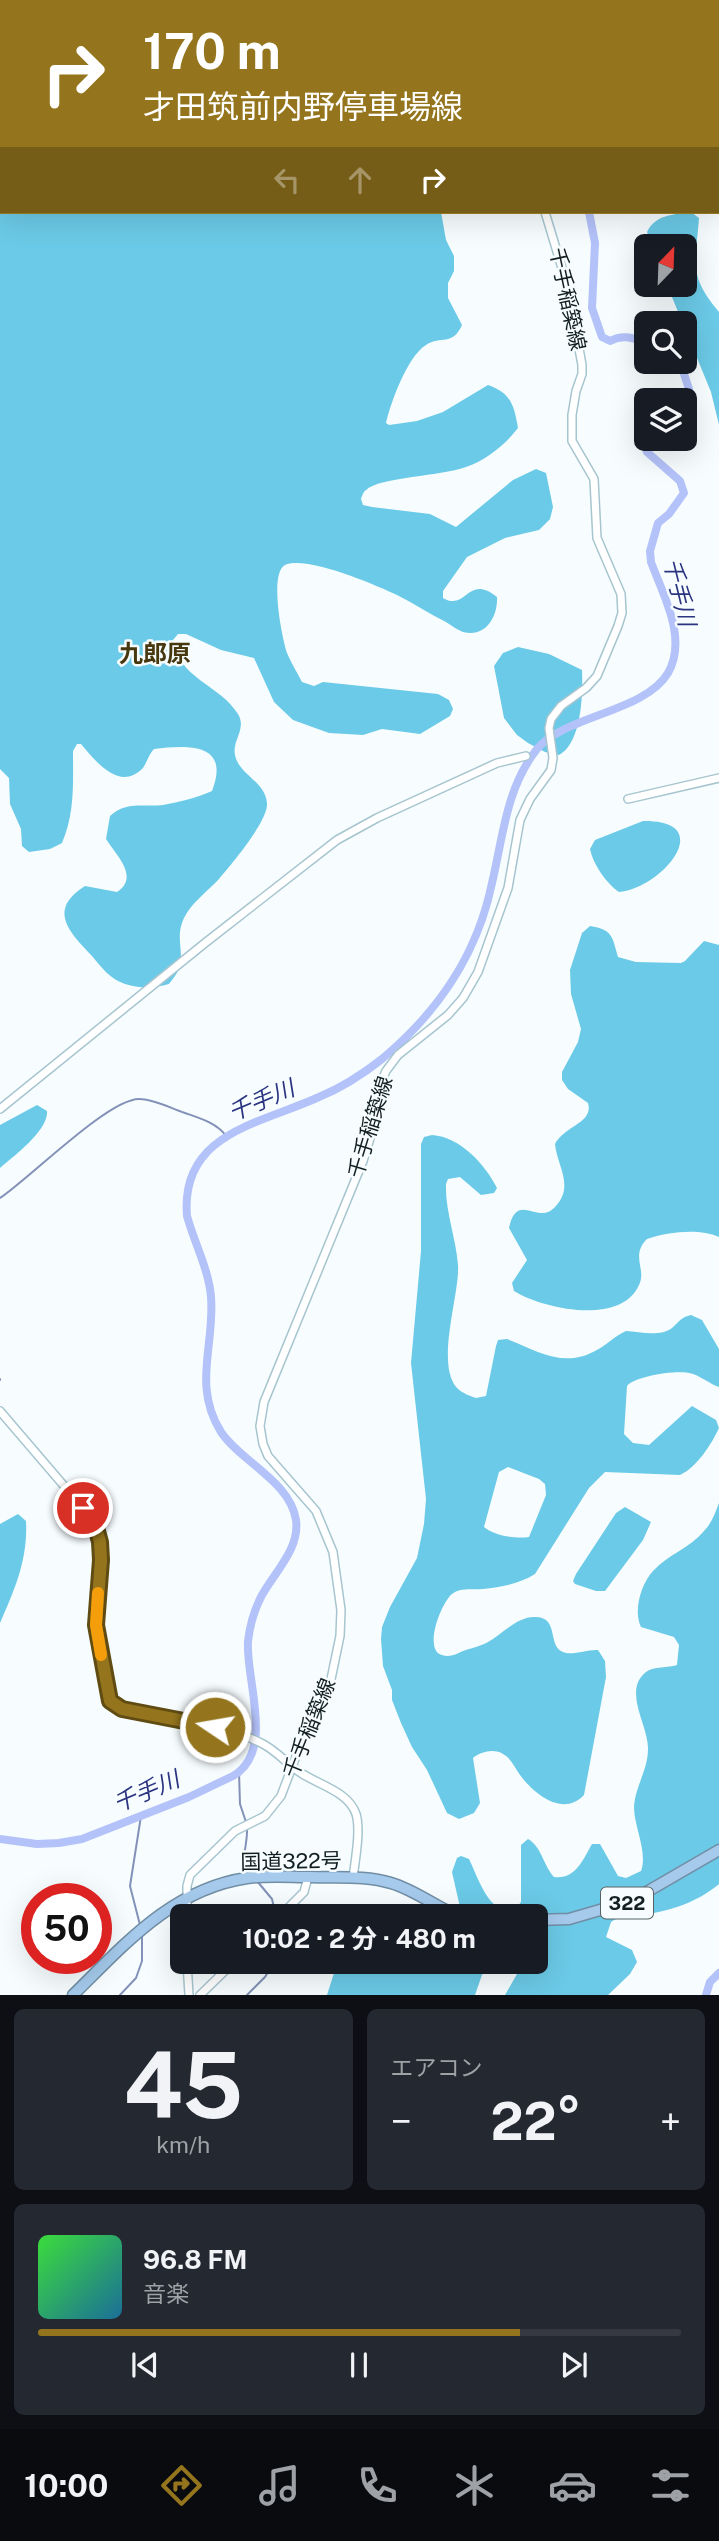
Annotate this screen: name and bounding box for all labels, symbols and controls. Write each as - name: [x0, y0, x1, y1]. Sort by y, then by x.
- text: 170 m: [143, 22, 281, 80]
- icon: right: [28, 28, 119, 119]
- text: 才田筑前内野停車場線: [143, 88, 463, 125]
- icon: left: [268, 161, 306, 199]
- icon: ahead: [341, 161, 379, 199]
- icon: right: [414, 161, 452, 199]
- north arrow: [634, 234, 696, 298]
- map controls: [634, 234, 697, 451]
- street label: 千手稲築線: [545, 245, 591, 353]
- button: search: [634, 311, 697, 374]
- button: layers: [634, 388, 697, 451]
- water label: 千手川: [659, 555, 702, 632]
- district label: 九郎原: [119, 639, 191, 667]
- water label: 千手川: [224, 1073, 301, 1126]
- street label: 千手稲築線: [343, 1073, 397, 1181]
- pin: [53, 1478, 113, 1538]
- icon: arrive: [64, 1489, 102, 1527]
- street label: 千手稲築線: [278, 1675, 340, 1781]
- position arrow: [178, 1690, 252, 1764]
- water label: 千手川: [109, 1764, 186, 1817]
- street label: 国道322号: [240, 1848, 342, 1874]
- speed limit sign: 50: [21, 1883, 112, 1974]
- road number: 322: [601, 1887, 653, 1918]
- text: 10:02 · 2 分 · 480 m: [242, 1923, 476, 1954]
- text: 45: [123, 2032, 243, 2138]
- text: エアコン: [391, 2054, 483, 2081]
- text: 22°: [490, 2091, 581, 2152]
- text: −: [391, 2099, 412, 2144]
- text: +: [660, 2099, 681, 2144]
- text: km/h: [156, 2131, 210, 2158]
- text: 96.8 FM: [143, 2244, 247, 2275]
- text: 音楽: [143, 2280, 189, 2307]
- icon: previous: [126, 2346, 164, 2384]
- icon: pause: [340, 2346, 378, 2384]
- icon: next: [555, 2346, 593, 2384]
- icon: directions: [157, 2461, 206, 2510]
- icon: music: [255, 2461, 304, 2510]
- icon: phone: [353, 2461, 402, 2510]
- icon: climate: [450, 2461, 499, 2510]
- icon: car: [548, 2461, 597, 2510]
- icon: filters: [646, 2461, 695, 2510]
- text: 10:00: [24, 2467, 108, 2504]

